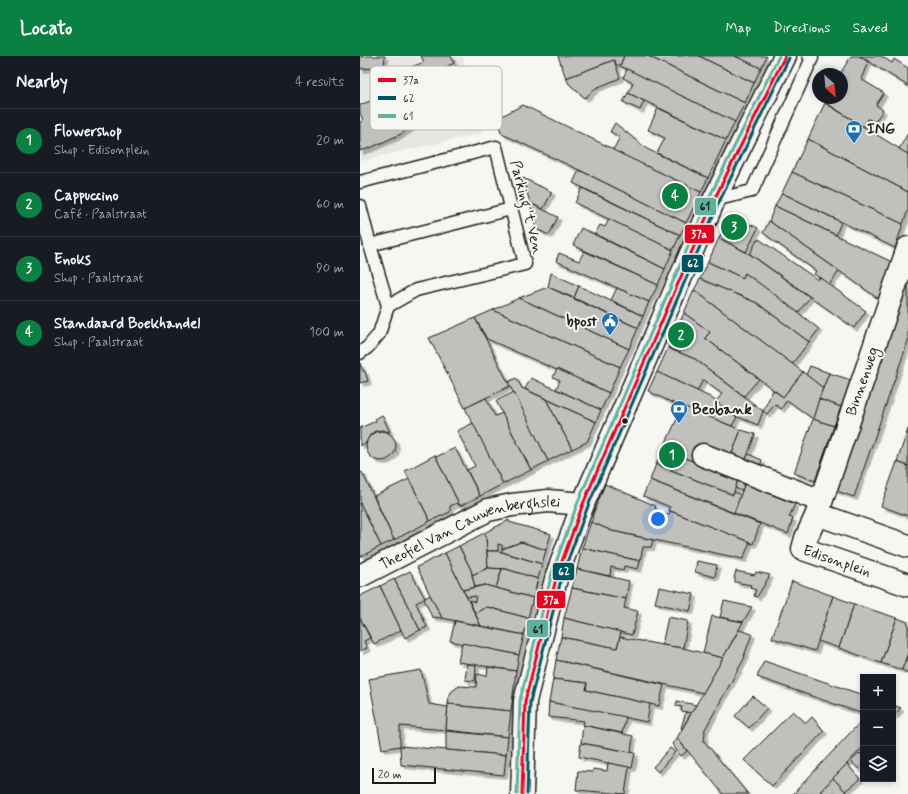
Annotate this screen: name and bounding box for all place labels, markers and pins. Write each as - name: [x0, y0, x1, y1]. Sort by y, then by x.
- bank icon: ING: [844, 119, 864, 144]
- place label: ING: [867, 120, 895, 140]
- pin: 4: [662, 181, 688, 211]
- pin: 3: [721, 212, 747, 242]
- public building icon: bpost: [600, 311, 620, 336]
- place label: bpost: [566, 312, 598, 332]
- pin: 2: [668, 320, 694, 350]
- bank icon: Beobank: [669, 399, 689, 424]
- place label: Beobank: [692, 400, 752, 420]
- unlabelled marker: [620, 416, 630, 426]
- pin: 1: [659, 440, 685, 470]

